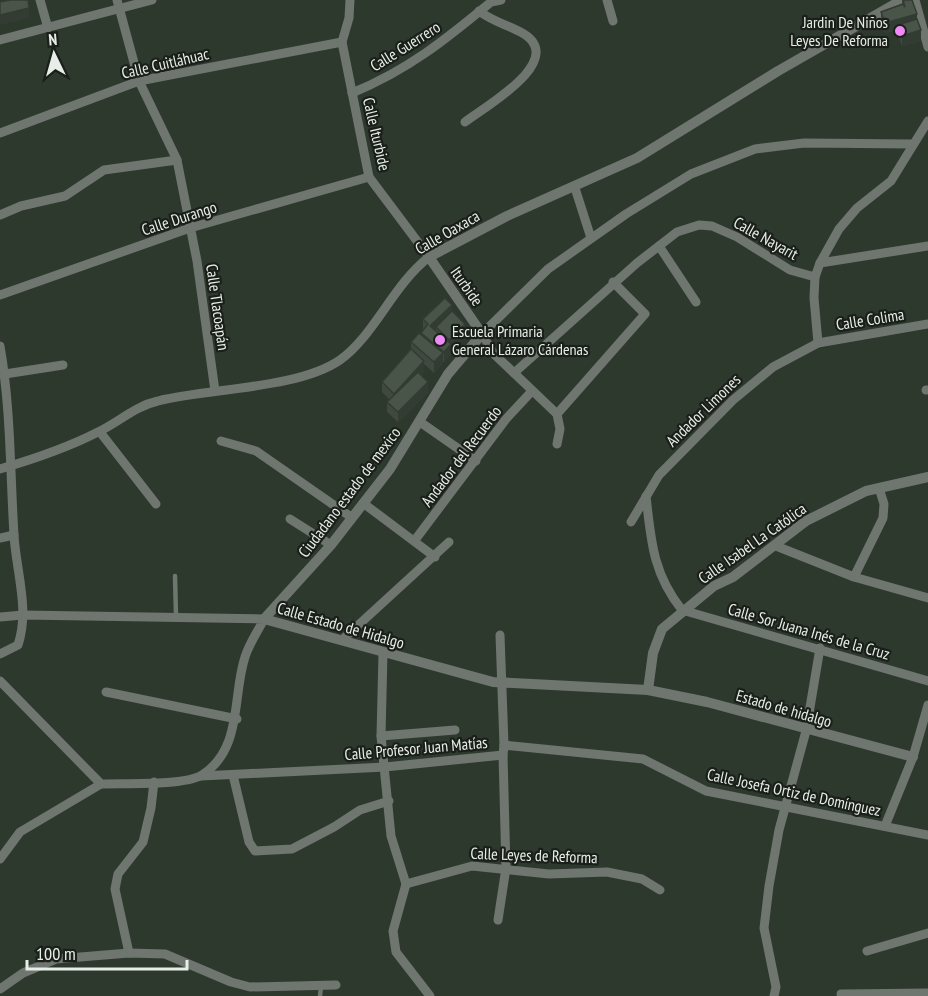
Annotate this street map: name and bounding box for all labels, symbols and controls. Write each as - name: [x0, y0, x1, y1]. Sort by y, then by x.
- place label: Jardin De Niños Leyes De Reforma: [790, 12, 888, 50]
- street label: Calle Guerrero: [366, 17, 444, 75]
- north arrow: [24, 24, 84, 84]
- marker: Jardin De Niños Leyes De Reforma: [893, 24, 907, 38]
- text: N: [48, 29, 58, 49]
- street label: Calle Cuitláhuac: [119, 43, 211, 83]
- street label: Calle Iturbide: [359, 96, 395, 172]
- street label: Calle Durango: [139, 196, 219, 240]
- street label: Calle Oaxaca: [411, 206, 483, 258]
- street label: Calle Nayarit: [730, 212, 802, 264]
- street label: Iturbide: [446, 262, 488, 310]
- street label: Calle Tlacoapán: [202, 263, 234, 351]
- street label: Calle Colima: [834, 304, 906, 334]
- place label: Escuela Primaria General Lázaro Cárdenas: [452, 321, 588, 359]
- marker: Escuela Primaria General Lázaro Cárdenas: [433, 333, 447, 347]
- street label: Andador Limones: [662, 369, 744, 451]
- street label: Andador del Recuerdo: [417, 402, 506, 510]
- street label: Ciudadano estado de mexico: [294, 423, 405, 561]
- street label: Calle Isabel La Católica: [694, 498, 810, 588]
- street label: Calle Estado de Hidalgo: [275, 597, 407, 653]
- street label: Calle Sor Juana Inés de la Cruz: [726, 598, 892, 664]
- street label: Estado de hidalgo: [734, 685, 834, 731]
- street label: Calle Profesor Juan Matías: [344, 732, 488, 764]
- street label: Calle Josefa Ortiz de Domínguez: [705, 764, 883, 820]
- street label: Calle Leyes de Reforma: [470, 843, 598, 867]
- scale bar: [27, 933, 188, 971]
- text: 100 m: [36, 942, 76, 965]

